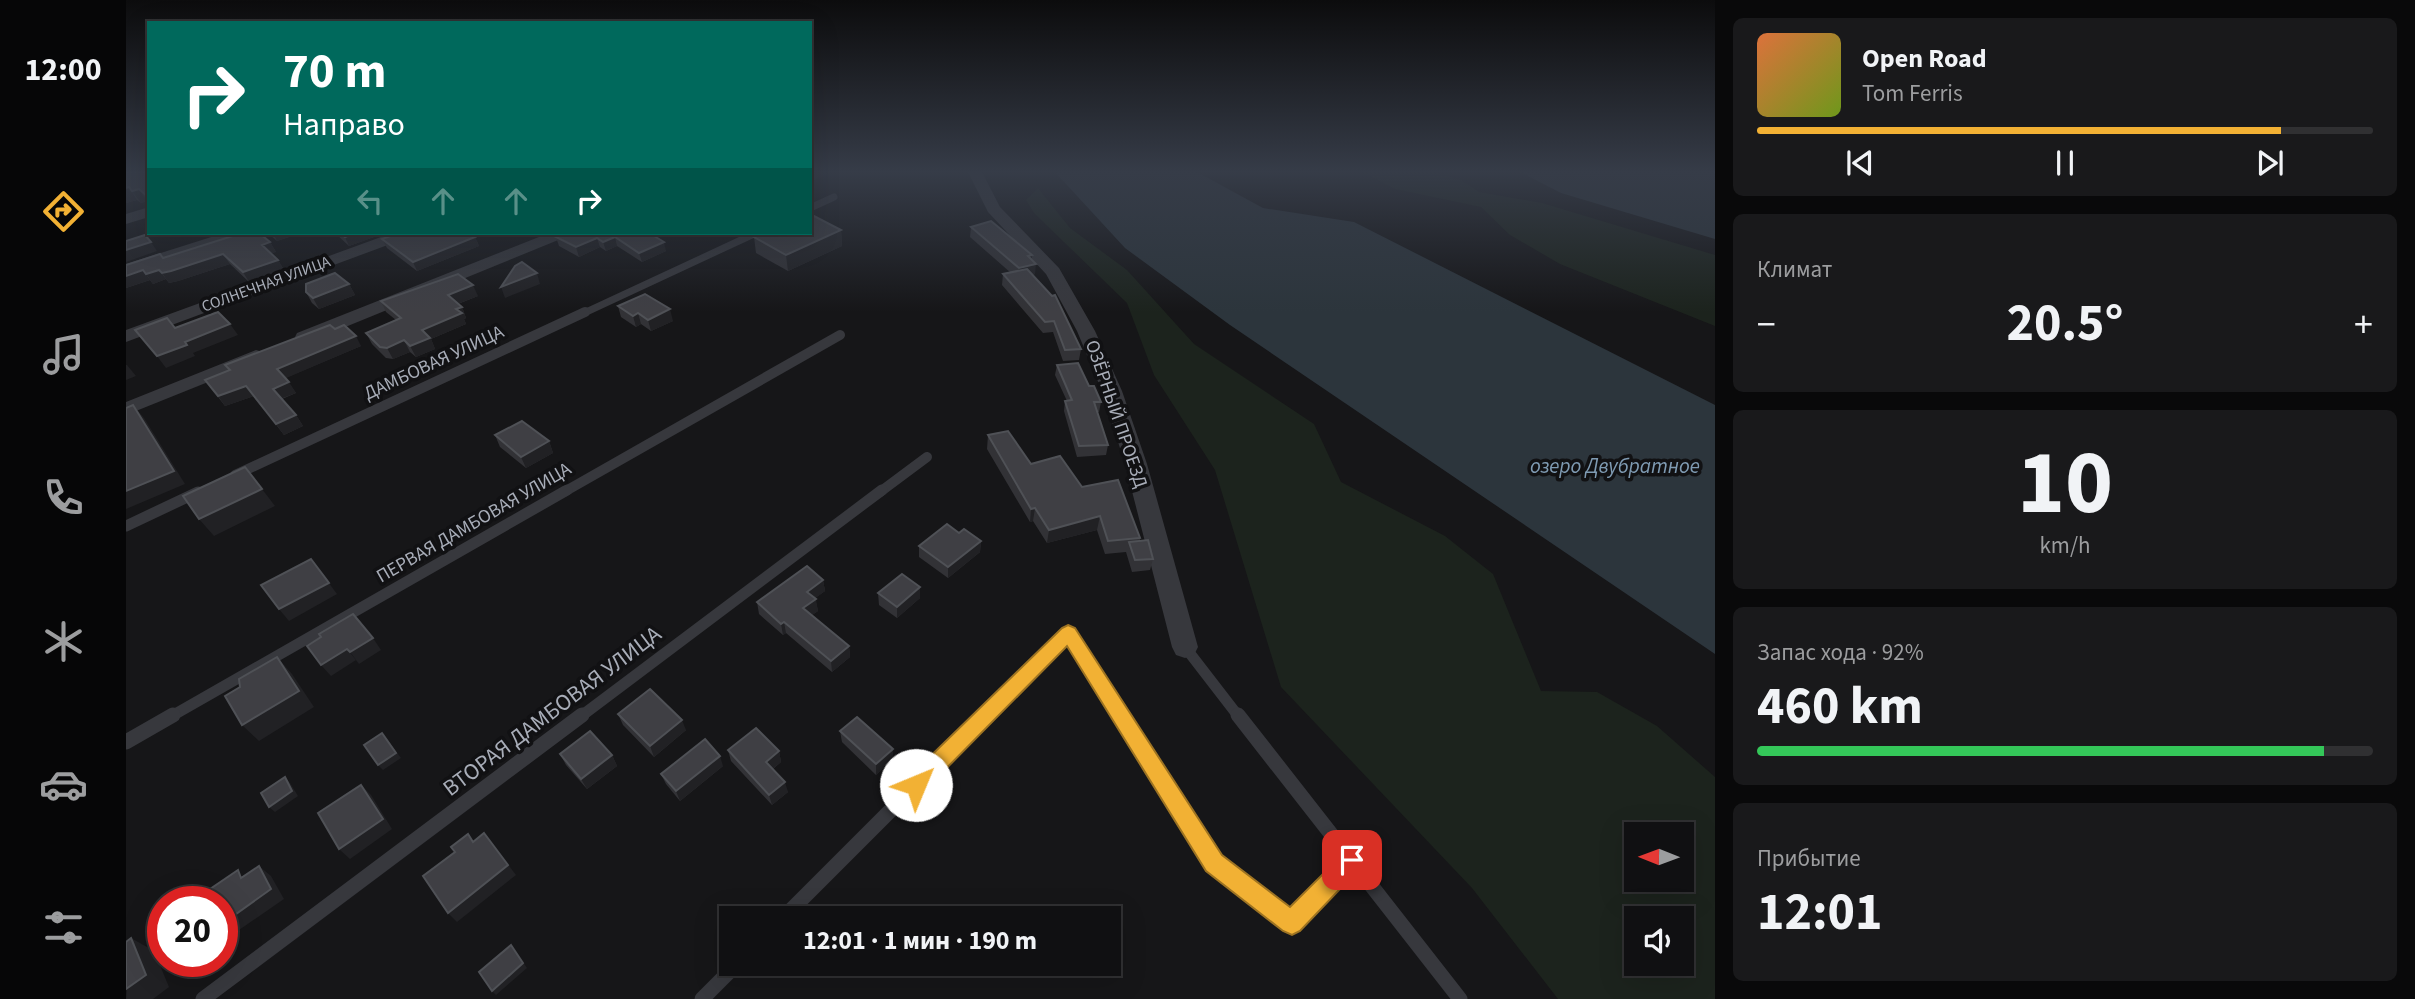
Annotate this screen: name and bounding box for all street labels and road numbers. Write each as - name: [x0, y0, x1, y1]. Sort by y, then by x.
- street label: СОЛНЕЧНАЯ УЛИЦА: [198, 250, 334, 318]
- street label: ДАМБОВАЯ УЛИЦА: [359, 318, 509, 407]
- street label: ОЗЁРНЫЙ ПРОЕЗД: [1078, 336, 1154, 492]
- street label: ПЕРВАЯ ДАМБОВАЯ УЛИЦА: [371, 456, 577, 590]
- street label: ВТОРАЯ ДАМБОВАЯ УЛИЦА: [436, 617, 669, 804]

